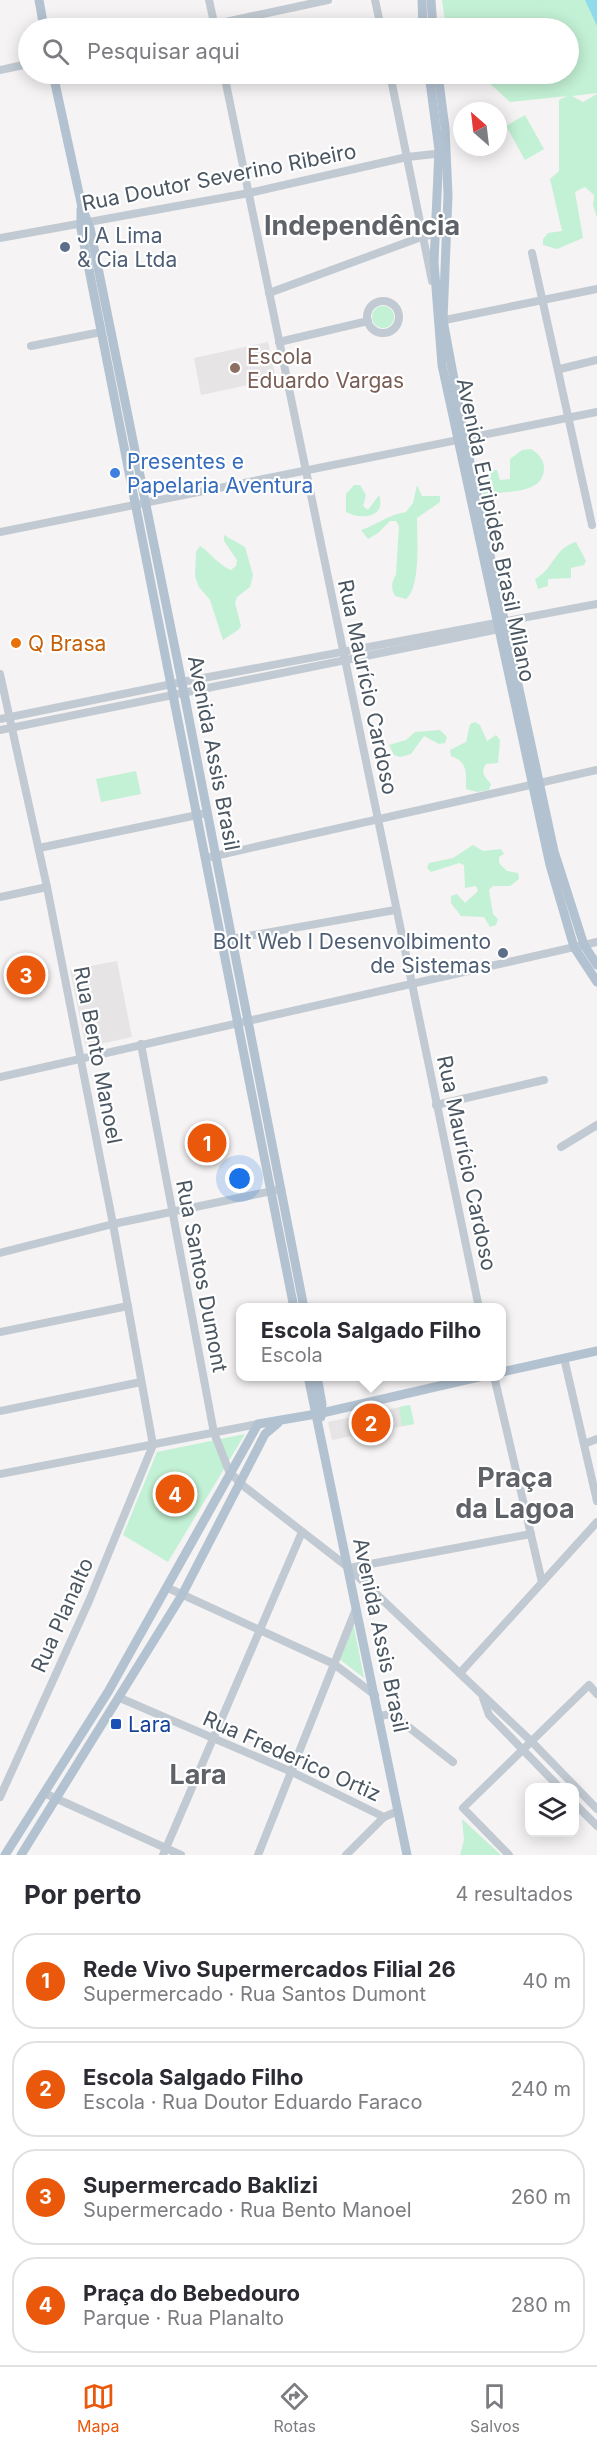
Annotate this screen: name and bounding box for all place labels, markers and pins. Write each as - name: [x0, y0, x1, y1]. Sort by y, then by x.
- place label: J A Lima & Cia Ltda: [77, 223, 177, 272]
- marker: J A Lima & Cia Ltda: [58, 240, 72, 254]
- place label: Escola Eduardo Vargas: [247, 344, 404, 393]
- marker: Escola Eduardo Vargas: [228, 361, 242, 375]
- place label: Presentes e Papelaria Aventura: [127, 449, 313, 498]
- marker: Presentes e Papelaria Aventura: [108, 466, 122, 480]
- place label: Q Brasa: [28, 631, 106, 656]
- marker: Q Brasa: [9, 636, 23, 650]
- place label: Bolt Web l Desenvolbimento de Sistemas: [213, 929, 491, 978]
- marker: Bolt Web l Desenvolbimento de Sistemas: [496, 946, 510, 960]
- pin: 3: [6, 952, 46, 998]
- pin: 1: [188, 1120, 226, 1166]
- pin: 2: [352, 1400, 391, 1446]
- pin: 4: [156, 1472, 195, 1516]
- place label: Lara: [128, 1712, 171, 1737]
- marker: Lara: [109, 1717, 123, 1731]

